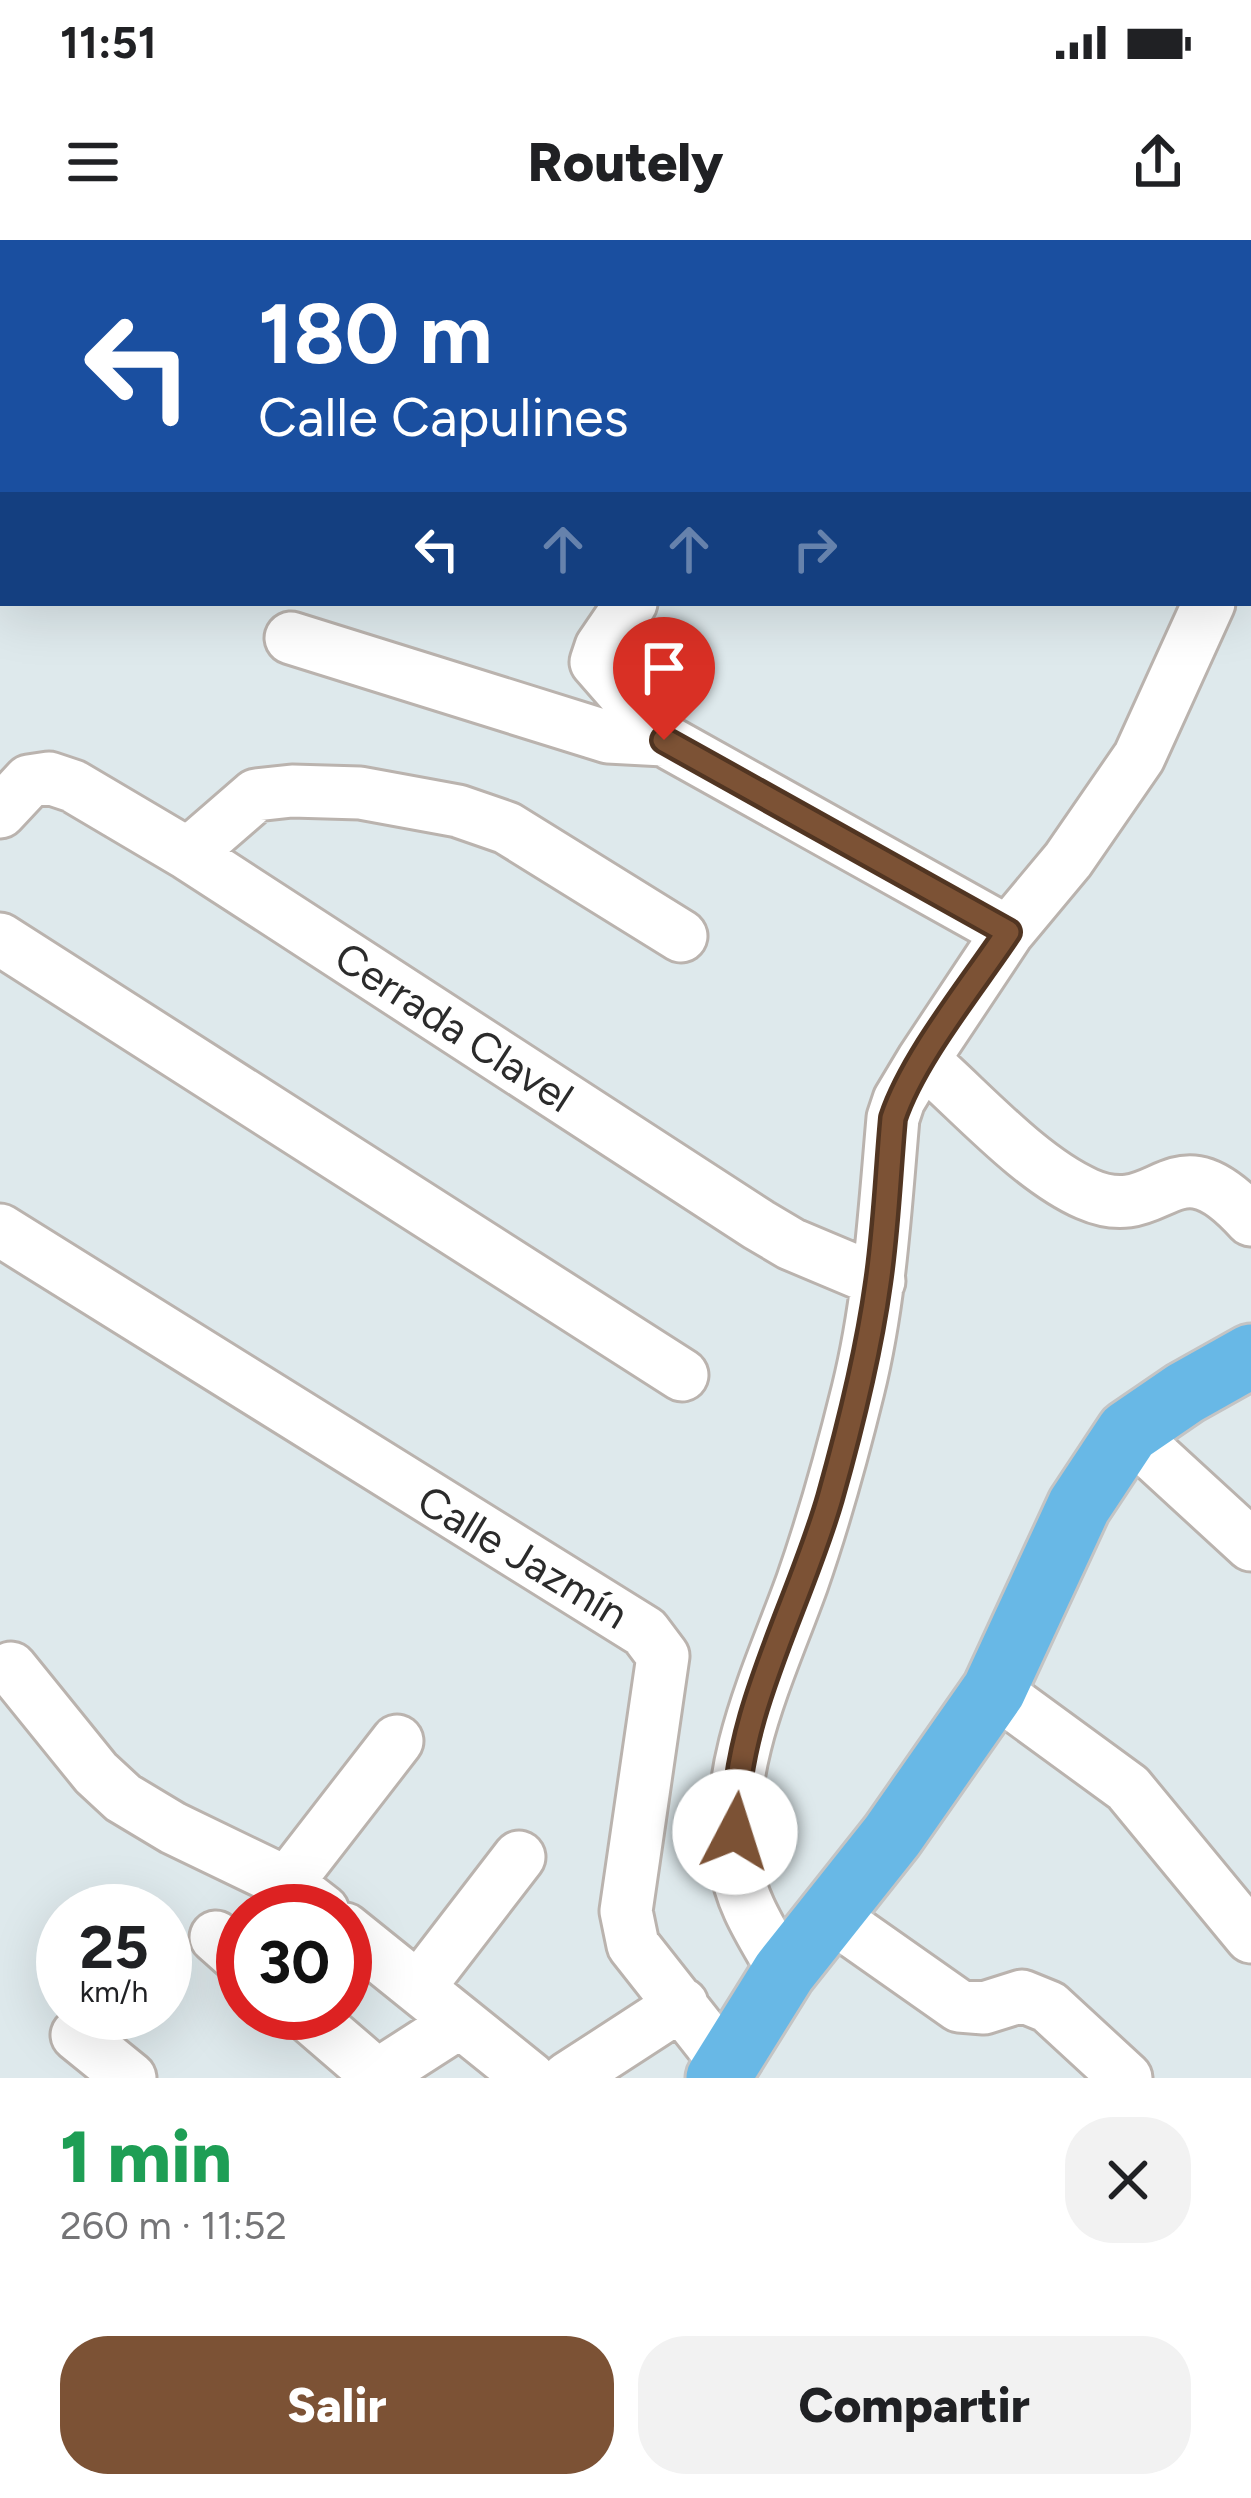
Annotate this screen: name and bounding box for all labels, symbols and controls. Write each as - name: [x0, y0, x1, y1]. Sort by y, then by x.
- text: 11:51: [60, 15, 157, 69]
- icon: menu: [60, 129, 126, 195]
- icon: share: [1125, 129, 1191, 195]
- text: Routely: [528, 130, 723, 195]
- text: 180 m: [258, 283, 493, 384]
- icon: left: [60, 288, 216, 444]
- text: Calle Capulines: [258, 385, 629, 450]
- icon: left: [404, 516, 470, 582]
- icon: ahead: [530, 516, 596, 582]
- icon: ahead: [656, 516, 722, 582]
- icon: right: [782, 516, 848, 582]
- pin: [613, 617, 715, 740]
- icon: arrive: [631, 635, 697, 701]
- street label: Cerrada Clavel: [325, 931, 583, 1123]
- street label: Calle Jazmín: [409, 1474, 637, 1640]
- position arrow: [672, 1769, 798, 1895]
- speed limit sign: 30: [216, 1884, 372, 2040]
- text: 25: [79, 1911, 149, 1983]
- text: km/h: [80, 1973, 148, 2010]
- text: 1 min: [60, 2114, 232, 2200]
- button: close: [1065, 2117, 1191, 2243]
- text: 260 m · 11:52: [60, 2202, 287, 2249]
- button: Salir: [60, 2336, 614, 2474]
- button: Compartir: [638, 2336, 1191, 2474]

